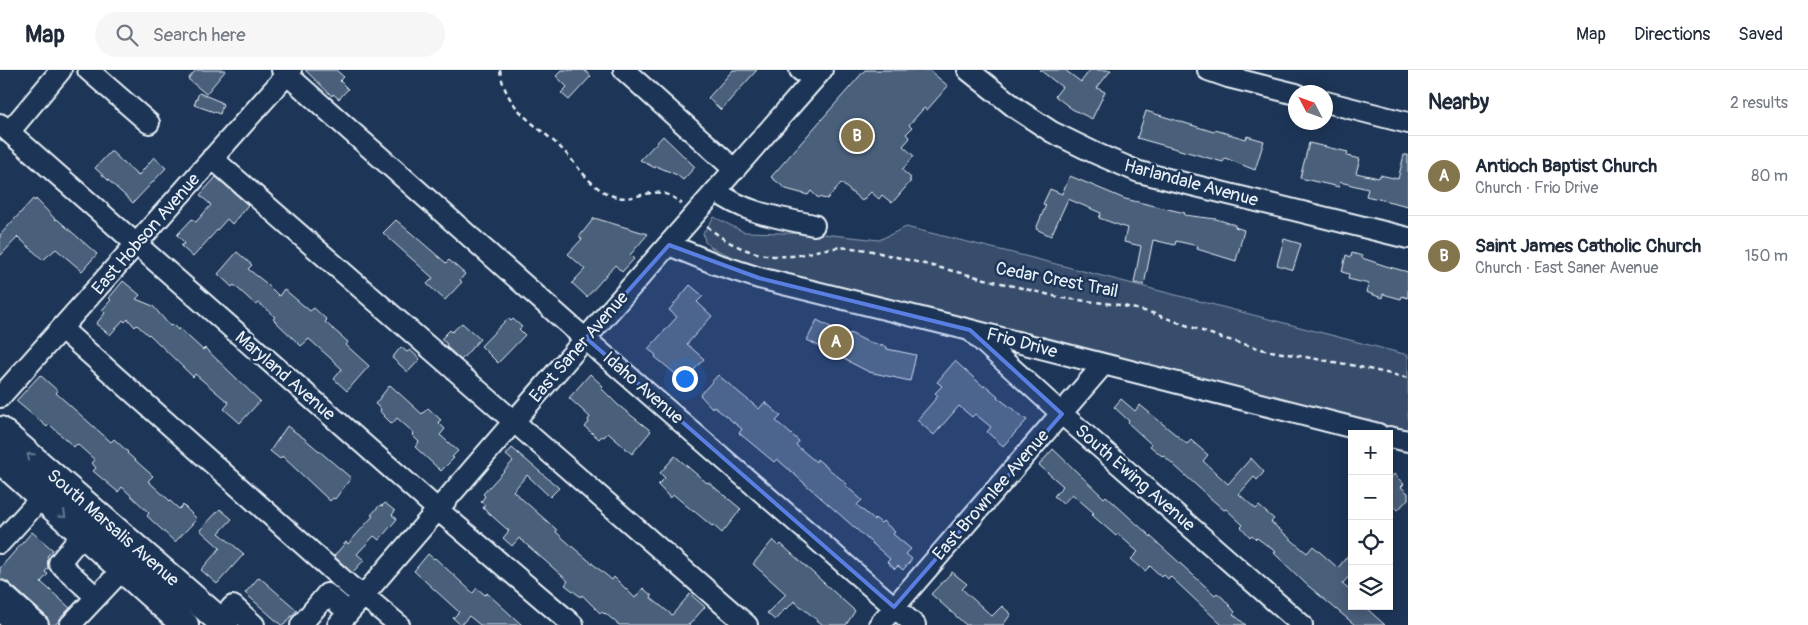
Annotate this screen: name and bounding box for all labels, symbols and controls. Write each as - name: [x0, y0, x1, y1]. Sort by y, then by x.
- search box: [95, 12, 445, 57]
- text: Map: [25, 20, 65, 49]
- icon: search: [113, 21, 141, 49]
- text: Search here: [153, 23, 246, 47]
- text: Map: [1576, 23, 1606, 46]
- text: Directions: [1634, 23, 1710, 46]
- text: Saved: [1738, 23, 1783, 46]
- north arrow: [1288, 85, 1333, 130]
- text: Nearby: [1428, 89, 1489, 116]
- text: 2 results: [1730, 93, 1788, 113]
- pin: B: [841, 117, 873, 155]
- street label: Harlandale Avenue: [1121, 154, 1261, 212]
- text: Antioch Baptist Church: [1475, 154, 1657, 178]
- text: A: [1439, 166, 1449, 186]
- text: 80 m: [1751, 166, 1788, 186]
- street label: East Hobson Avenue: [87, 168, 205, 300]
- text: Church · Frio Drive: [1475, 178, 1598, 198]
- text: Saint James Catholic Church: [1475, 234, 1701, 258]
- text: B: [1439, 246, 1449, 266]
- text: 150 m: [1744, 246, 1788, 266]
- street label: Cedar Crest Trail: [994, 257, 1120, 303]
- text: Church · East Saner Avenue: [1475, 258, 1658, 278]
- street label: East Saner Avenue: [524, 287, 634, 407]
- pin: A: [820, 323, 852, 361]
- street label: Frio Drive: [984, 323, 1060, 364]
- street label: Maryland Avenue: [230, 326, 340, 426]
- street label: Idaho Avenue: [598, 347, 688, 429]
- your location: [672, 366, 698, 392]
- street label: South Ewing Avenue: [1070, 420, 1200, 537]
- street label: East Brownlee Avenue: [928, 425, 1054, 565]
- map controls: [1348, 430, 1393, 610]
- button: +: [1348, 430, 1393, 475]
- one-way arrow: [26, 452, 35, 461]
- street label: South Marsalis Avenue: [42, 464, 184, 592]
- button: −: [1348, 475, 1393, 520]
- one-way arrow: [57, 509, 66, 518]
- button: locate: [1348, 520, 1393, 565]
- button: layers: [1348, 565, 1393, 610]

